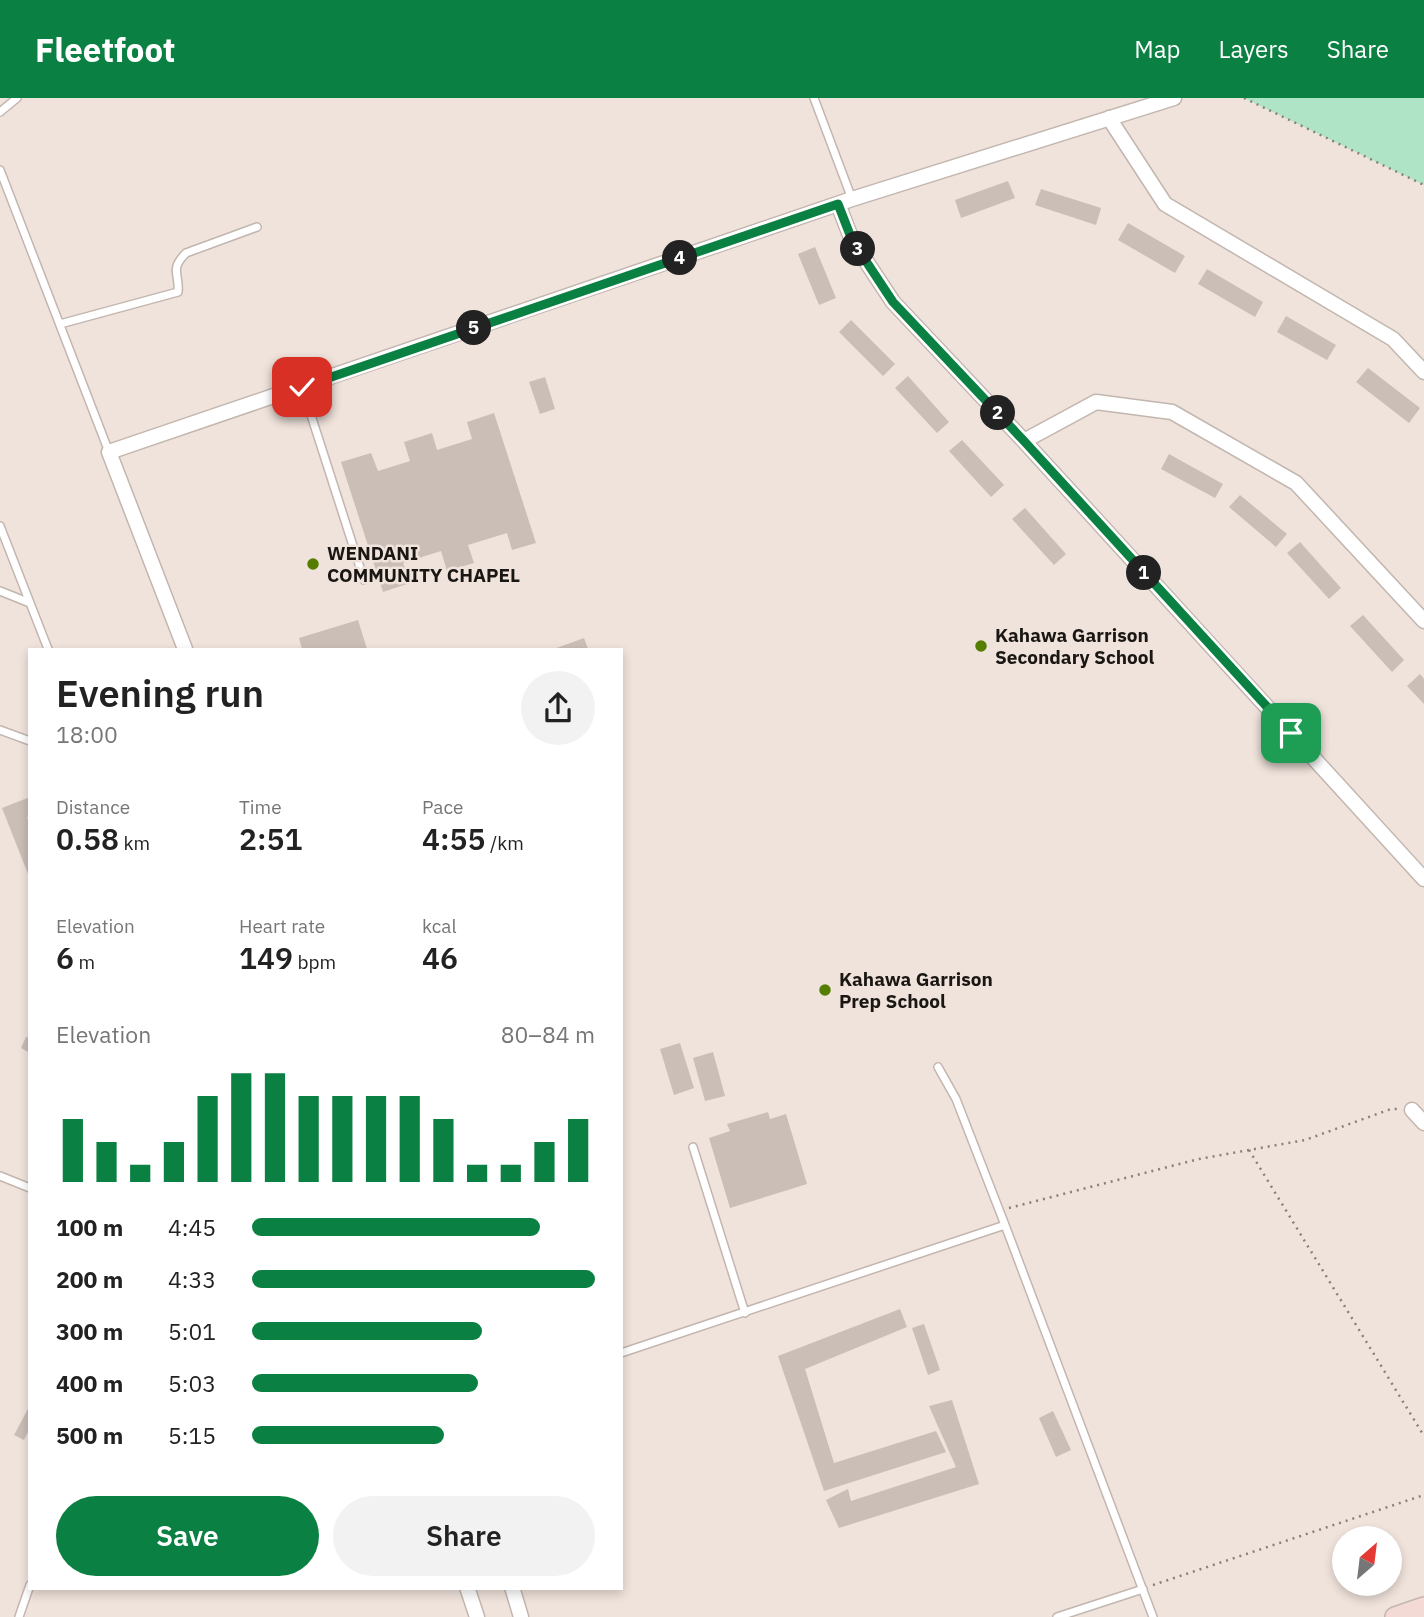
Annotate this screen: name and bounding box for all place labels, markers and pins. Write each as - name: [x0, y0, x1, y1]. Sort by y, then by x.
- pin: 3: [840, 232, 876, 266]
- pin: 4: [662, 240, 698, 276]
- pin: 5: [456, 310, 491, 345]
- pin: [272, 357, 332, 417]
- pin: 2: [981, 396, 1016, 430]
- place label: WENDANI COMMUNITY CHAPEL: [327, 541, 520, 587]
- marker: WENDANI COMMUNITY CHAPEL: [305, 556, 321, 572]
- pin: 1: [1126, 556, 1162, 590]
- place label: Kahawa Garrison Secondary School: [995, 623, 1155, 669]
- marker: Kahawa Garrison Secondary School: [973, 638, 989, 654]
- pin: [1261, 703, 1321, 763]
- place label: Kahawa Garrison Prep School: [839, 967, 993, 1013]
- marker: Kahawa Garrison Prep School: [817, 982, 833, 998]

